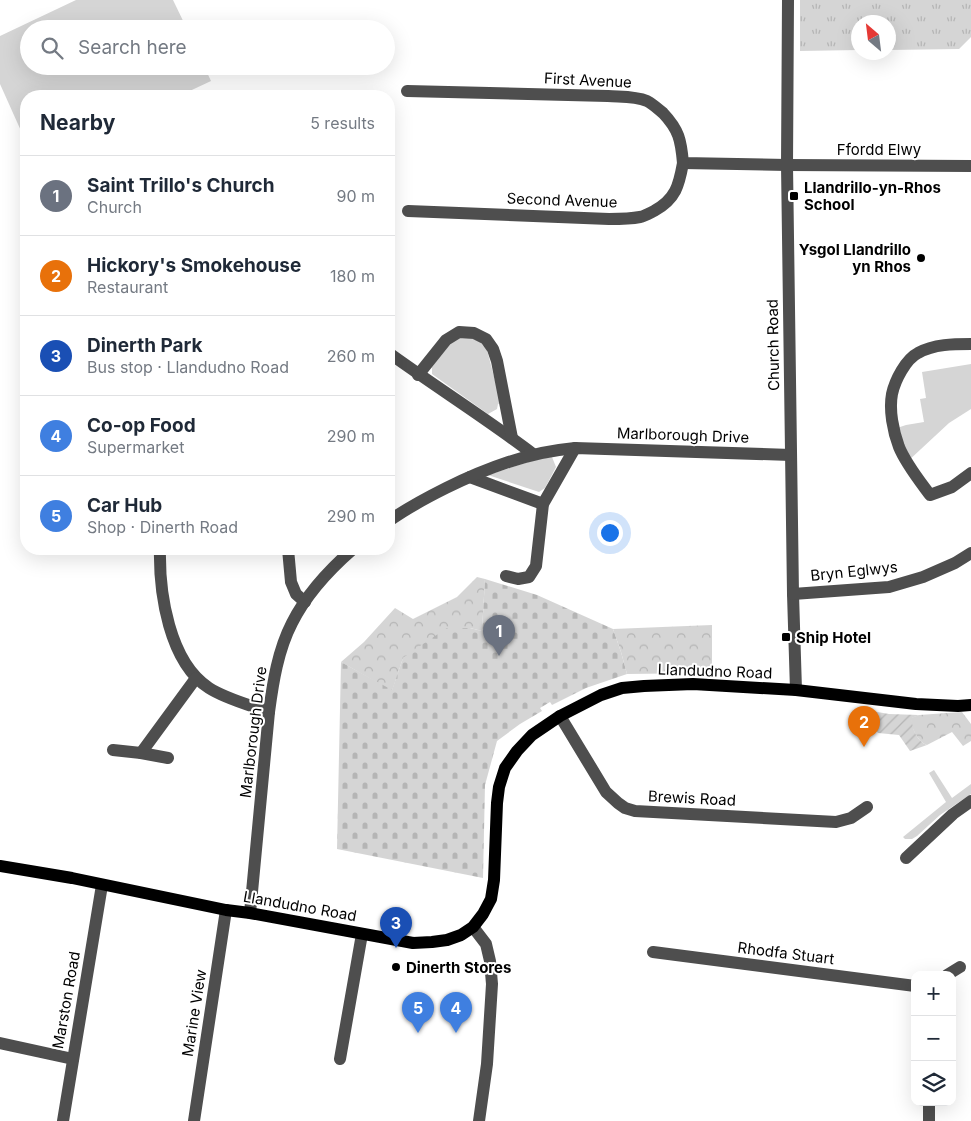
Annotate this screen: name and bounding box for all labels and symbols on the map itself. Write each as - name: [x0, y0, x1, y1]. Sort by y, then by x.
- north arrow: [851, 15, 896, 60]
- street label: First Avenue: [544, 68, 632, 92]
- street label: Ffordd Elwy: [837, 140, 922, 159]
- place label: Llandrillo-yn-Rhos School: [804, 178, 941, 214]
- street label: Second Avenue: [506, 189, 618, 211]
- marker: Llandrillo-yn-Rhos School: [788, 190, 800, 202]
- place label: Ysgol Llandrillo yn Rhos: [799, 240, 911, 276]
- marker: Ysgol Llandrillo yn Rhos: [915, 252, 927, 264]
- street label: Church Road: [763, 299, 783, 391]
- street label: Marlborough Drive: [616, 423, 750, 447]
- your location: [597, 520, 623, 546]
- street label: Bryn Eglwys: [809, 557, 899, 585]
- pin: 1: [483, 615, 515, 656]
- place label: Ship Hotel: [796, 628, 871, 647]
- marker: Ship Hotel: [780, 631, 792, 643]
- street label: Llandudno Road: [657, 660, 773, 682]
- street label: Marlborough Drive: [236, 665, 270, 799]
- pin: 2: [848, 706, 880, 747]
- street label: Brewis Road: [648, 786, 736, 810]
- street label: Llandudno Road: [242, 887, 358, 925]
- pin: 3: [380, 907, 412, 948]
- street label: Rhodfa Stuart: [737, 938, 836, 968]
- street label: Marston Road: [48, 950, 84, 1050]
- place label: Dinerth Stores: [406, 958, 511, 977]
- marker: Dinerth Stores: [390, 961, 402, 973]
- street label: Marine View: [178, 968, 210, 1058]
- pin: 5: [402, 992, 434, 1033]
- pin: 4: [440, 992, 472, 1033]

